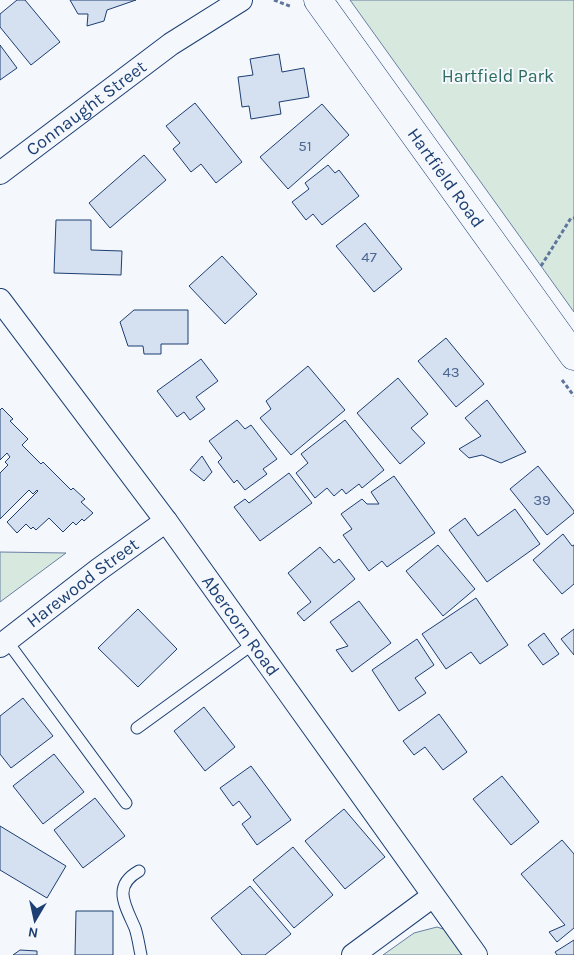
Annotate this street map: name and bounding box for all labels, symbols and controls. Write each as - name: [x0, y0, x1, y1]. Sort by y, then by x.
- street label: Connaught Street: [22, 55, 151, 160]
- park label: Hartfield Park: [442, 65, 554, 87]
- street label: Hartfield Road: [403, 124, 489, 232]
- house number: 51: [298, 137, 312, 155]
- house number: 47: [361, 248, 377, 266]
- house number: 43: [442, 363, 460, 381]
- house number: 39: [533, 491, 551, 509]
- street label: Harewood Street: [22, 533, 143, 632]
- street label: Abercorn Road: [197, 571, 284, 680]
- north arrow: [10, 895, 60, 945]
- text: N: [27, 923, 39, 942]

